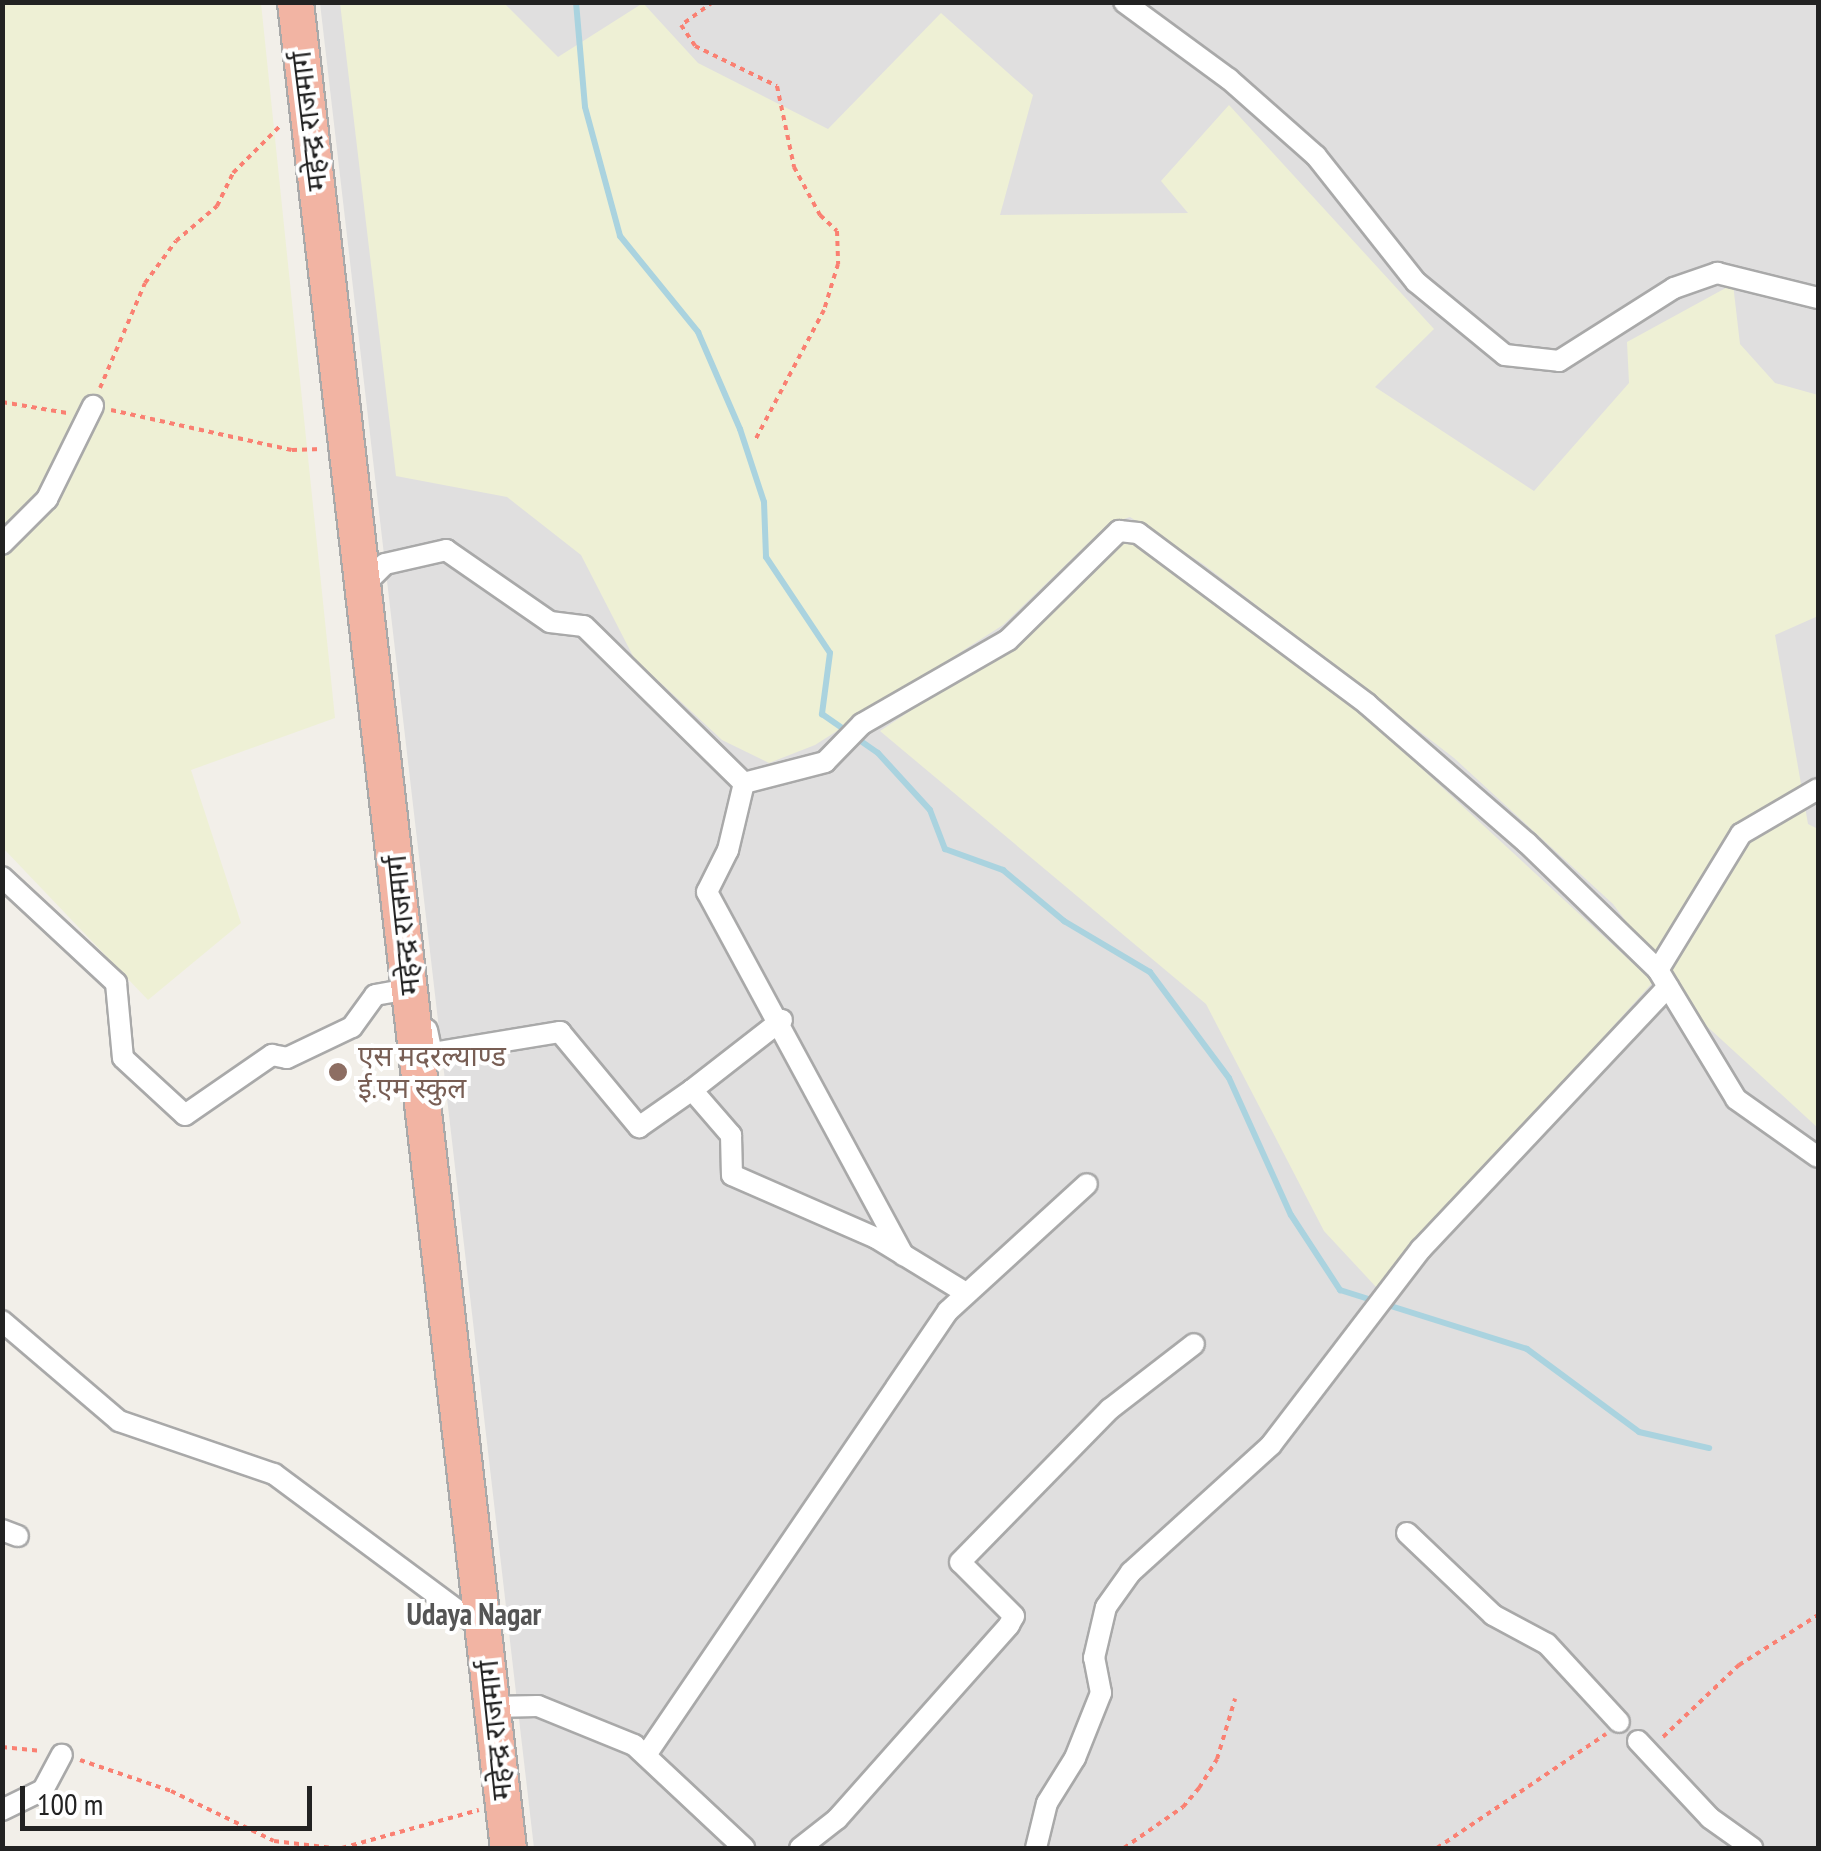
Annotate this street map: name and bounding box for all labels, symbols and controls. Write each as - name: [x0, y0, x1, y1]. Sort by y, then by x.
- street label: महेन्द्र राजमार्ग: [284, 49, 334, 193]
- street label: महेन्द्र राजमार्ग: [379, 853, 427, 997]
- place label: एस मदरल्याण्ड ई.एम स्कुल: [358, 1039, 506, 1105]
- marker: एस मदरल्याण्ड ई.एम स्कुल: [327, 1061, 349, 1083]
- district label: Udaya Nagar: [407, 1596, 541, 1632]
- street label: महेन्द्र राजमार्ग: [471, 1658, 519, 1802]
- scale bar: [25, 1766, 318, 1828]
- text: 100 m: [37, 1784, 103, 1823]

